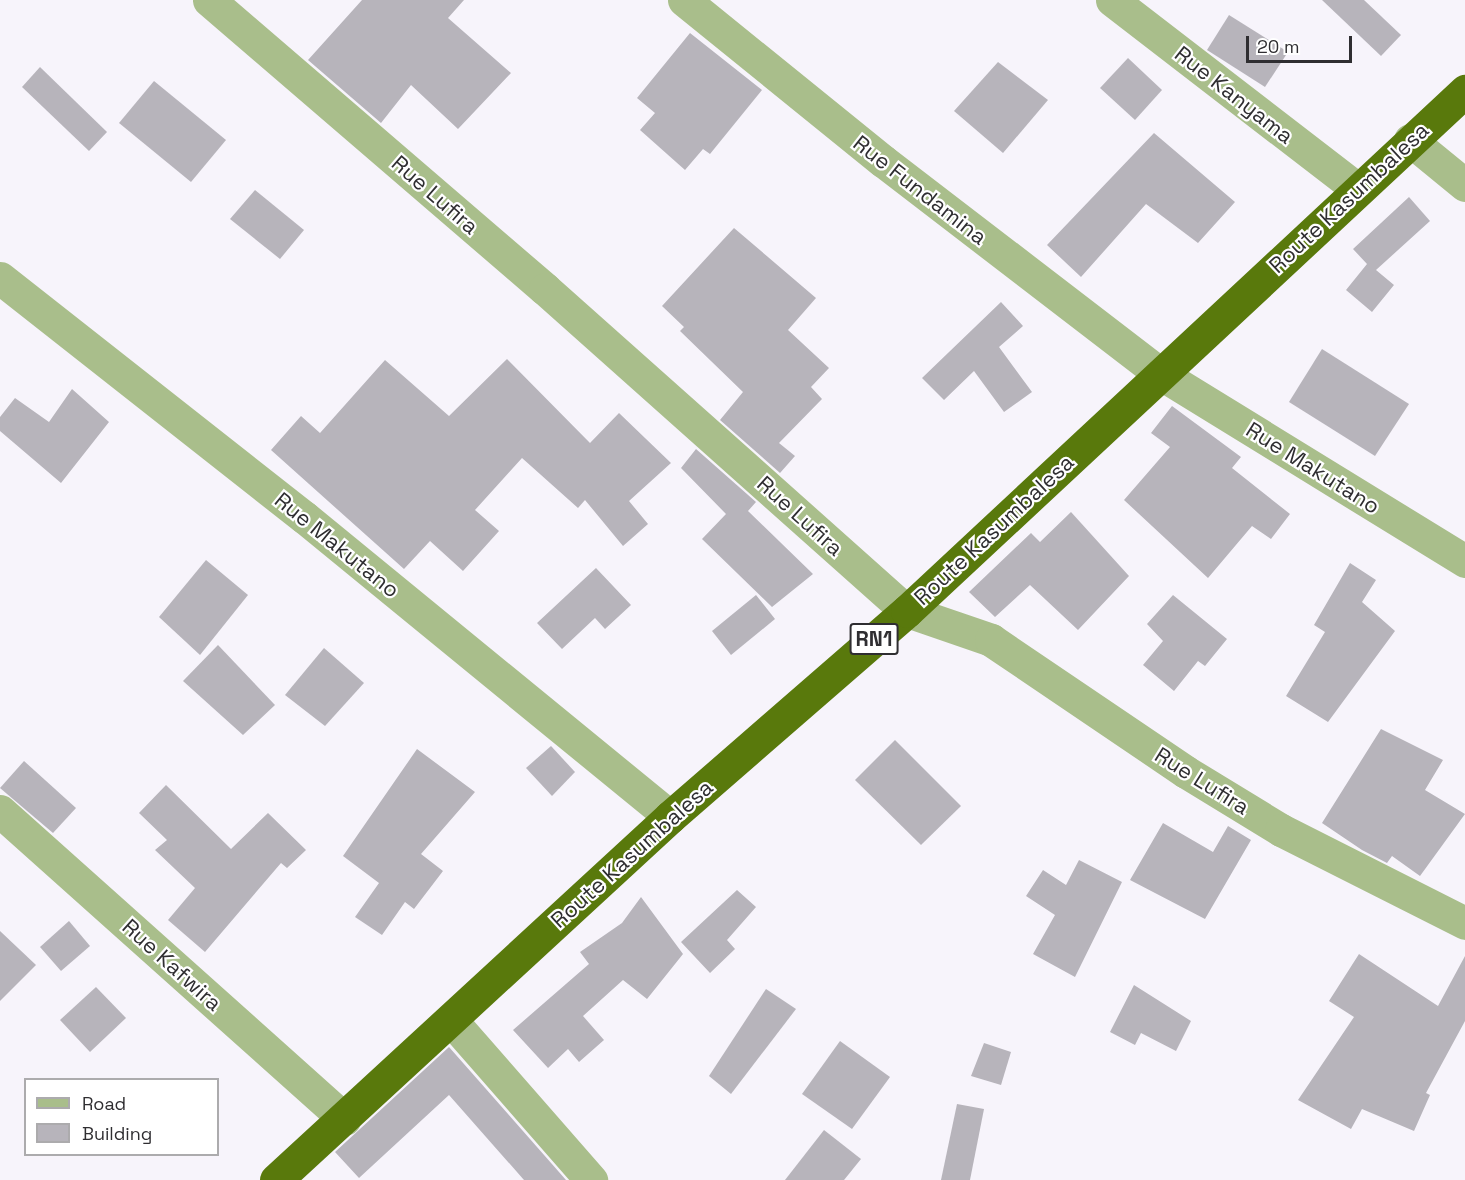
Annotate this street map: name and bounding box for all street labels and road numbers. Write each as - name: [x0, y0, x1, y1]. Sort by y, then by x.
- street label: Rue Kanyama: [1169, 41, 1299, 149]
- street label: Route Kasumbalesa: [1264, 117, 1434, 279]
- street label: Rue Fundamina: [848, 130, 992, 250]
- street label: Rue Lufira: [386, 150, 484, 240]
- street label: Rue Makutano: [1241, 416, 1385, 520]
- street label: Route Kasumbalesa: [909, 449, 1079, 611]
- street label: Rue Lufira: [752, 471, 848, 561]
- street label: Rue Makutano: [269, 487, 405, 603]
- road number: RN1: [848, 621, 900, 657]
- street label: Rue Lufira: [1150, 742, 1254, 820]
- street label: Route Kasumbalesa: [546, 774, 718, 934]
- street label: Rue Kafwira: [117, 913, 227, 1017]

